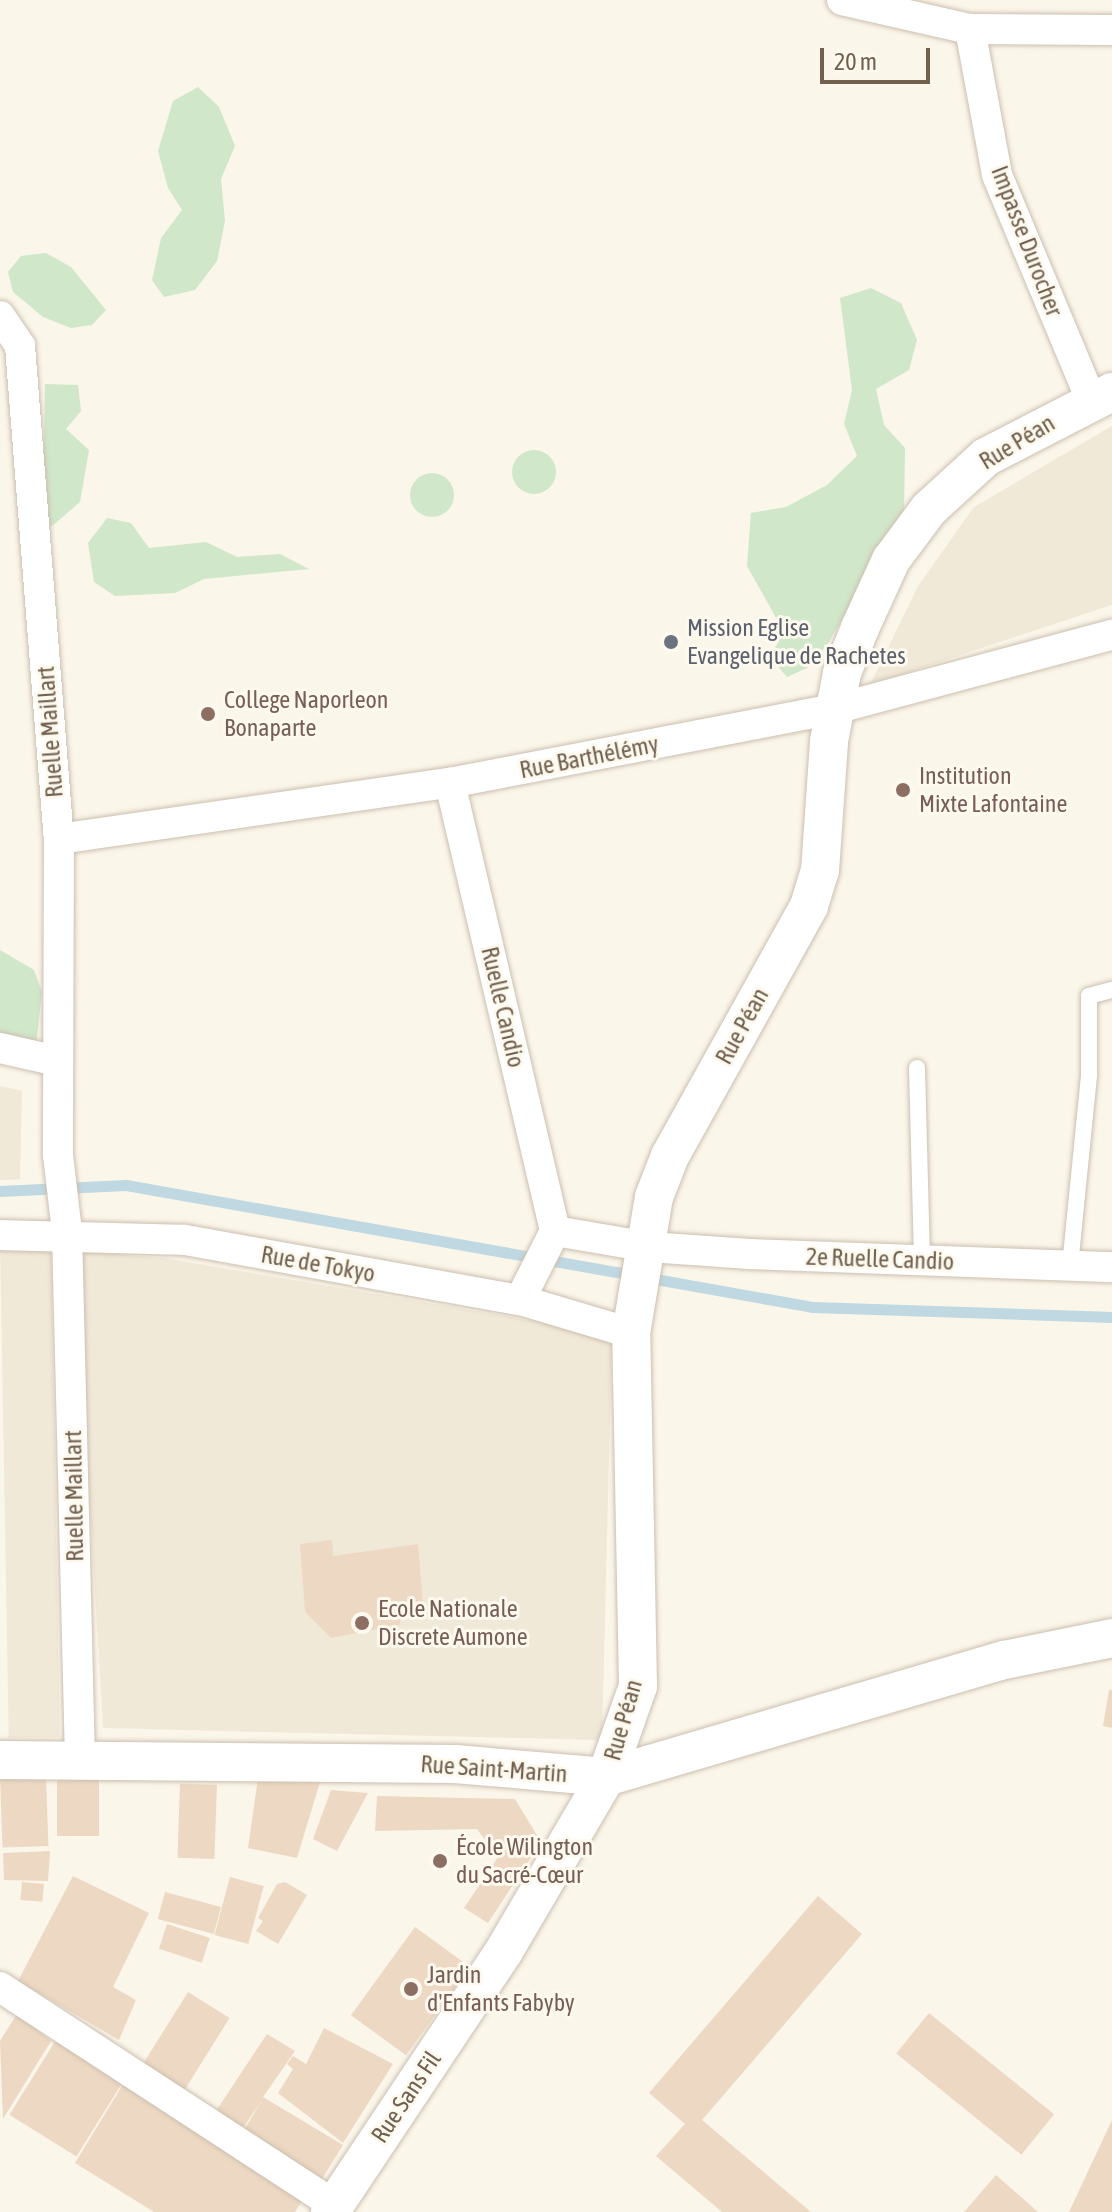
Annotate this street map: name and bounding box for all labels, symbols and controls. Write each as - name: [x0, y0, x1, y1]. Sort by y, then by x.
- scale bar: [824, 32, 934, 82]
- text: 20 m: [834, 48, 877, 75]
- street label: Impasse Durocher: [985, 162, 1069, 320]
- street label: Rue Péan: [974, 408, 1060, 476]
- place label: Mission Eglise Evangelique de Rachetes: [687, 614, 906, 670]
- marker: Mission Eglise Evangelique de Rachetes: [662, 633, 680, 651]
- street label: Ruelle Maillart: [31, 665, 69, 799]
- place label: College Naporleon Bonaparte: [224, 686, 388, 742]
- marker: College Naporleon Bonaparte: [199, 705, 217, 723]
- street label: Rue Barthélémy: [517, 729, 661, 785]
- place label: Institution Mixte Lafontaine: [919, 762, 1067, 818]
- marker: Institution Mixte Lafontaine: [894, 781, 912, 799]
- street label: Ruelle Candio: [475, 944, 531, 1070]
- street label: Rue Péan: [709, 983, 775, 1069]
- street label: Rue de Tokyo: [259, 1240, 377, 1288]
- street label: 2e Ruelle Candio: [805, 1242, 955, 1276]
- street label: Ruelle Maillart: [58, 1430, 90, 1562]
- place label: Ecole Nationale Discrete Aumone: [378, 1595, 528, 1651]
- marker: Ecole Nationale Discrete Aumone: [353, 1614, 371, 1632]
- street label: Rue Péan: [598, 1676, 648, 1764]
- street label: Rue Saint-Martin: [420, 1749, 568, 1789]
- place label: École Wilington du Sacré-Cœur: [456, 1833, 593, 1889]
- marker: École Wilington du Sacré-Cœur: [431, 1852, 449, 1870]
- place label: Jardin d'Enfants Fabyby: [427, 1961, 575, 2017]
- marker: Jardin d'Enfants Fabyby: [402, 1980, 420, 1998]
- street label: Rue Sans Fil: [365, 2046, 447, 2148]

